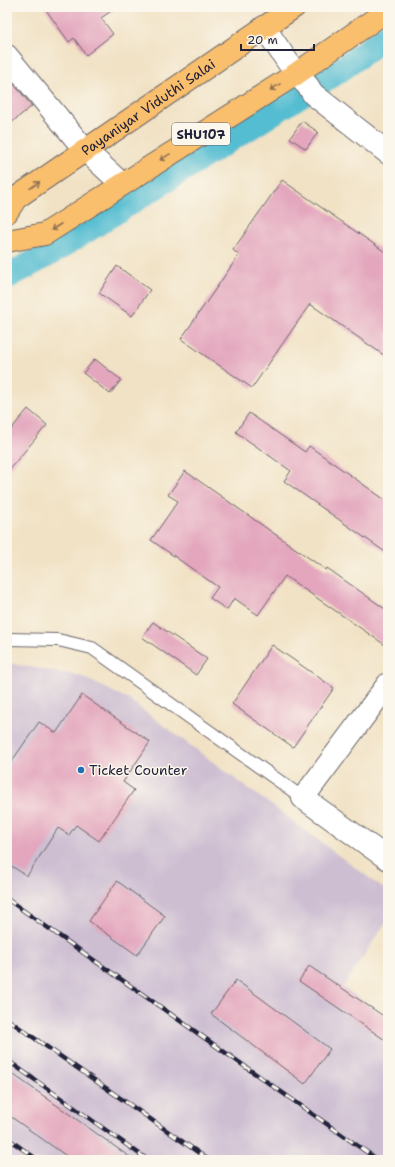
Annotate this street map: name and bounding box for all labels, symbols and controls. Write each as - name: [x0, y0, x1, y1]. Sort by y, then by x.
- scale bar: [241, 26, 314, 52]
- text: 20 m: [247, 32, 278, 48]
- street label: Payaniyar Viduthi Salai: [78, 55, 219, 160]
- one-way arrow: [269, 84, 281, 92]
- road number: SHU107: [172, 123, 230, 145]
- one-way arrow: [159, 153, 171, 161]
- one-way arrow: [29, 181, 40, 189]
- one-way arrow: [50, 222, 61, 231]
- place label: Ticket Counter: [89, 761, 188, 779]
- marker: Ticket Counter: [76, 765, 86, 775]

